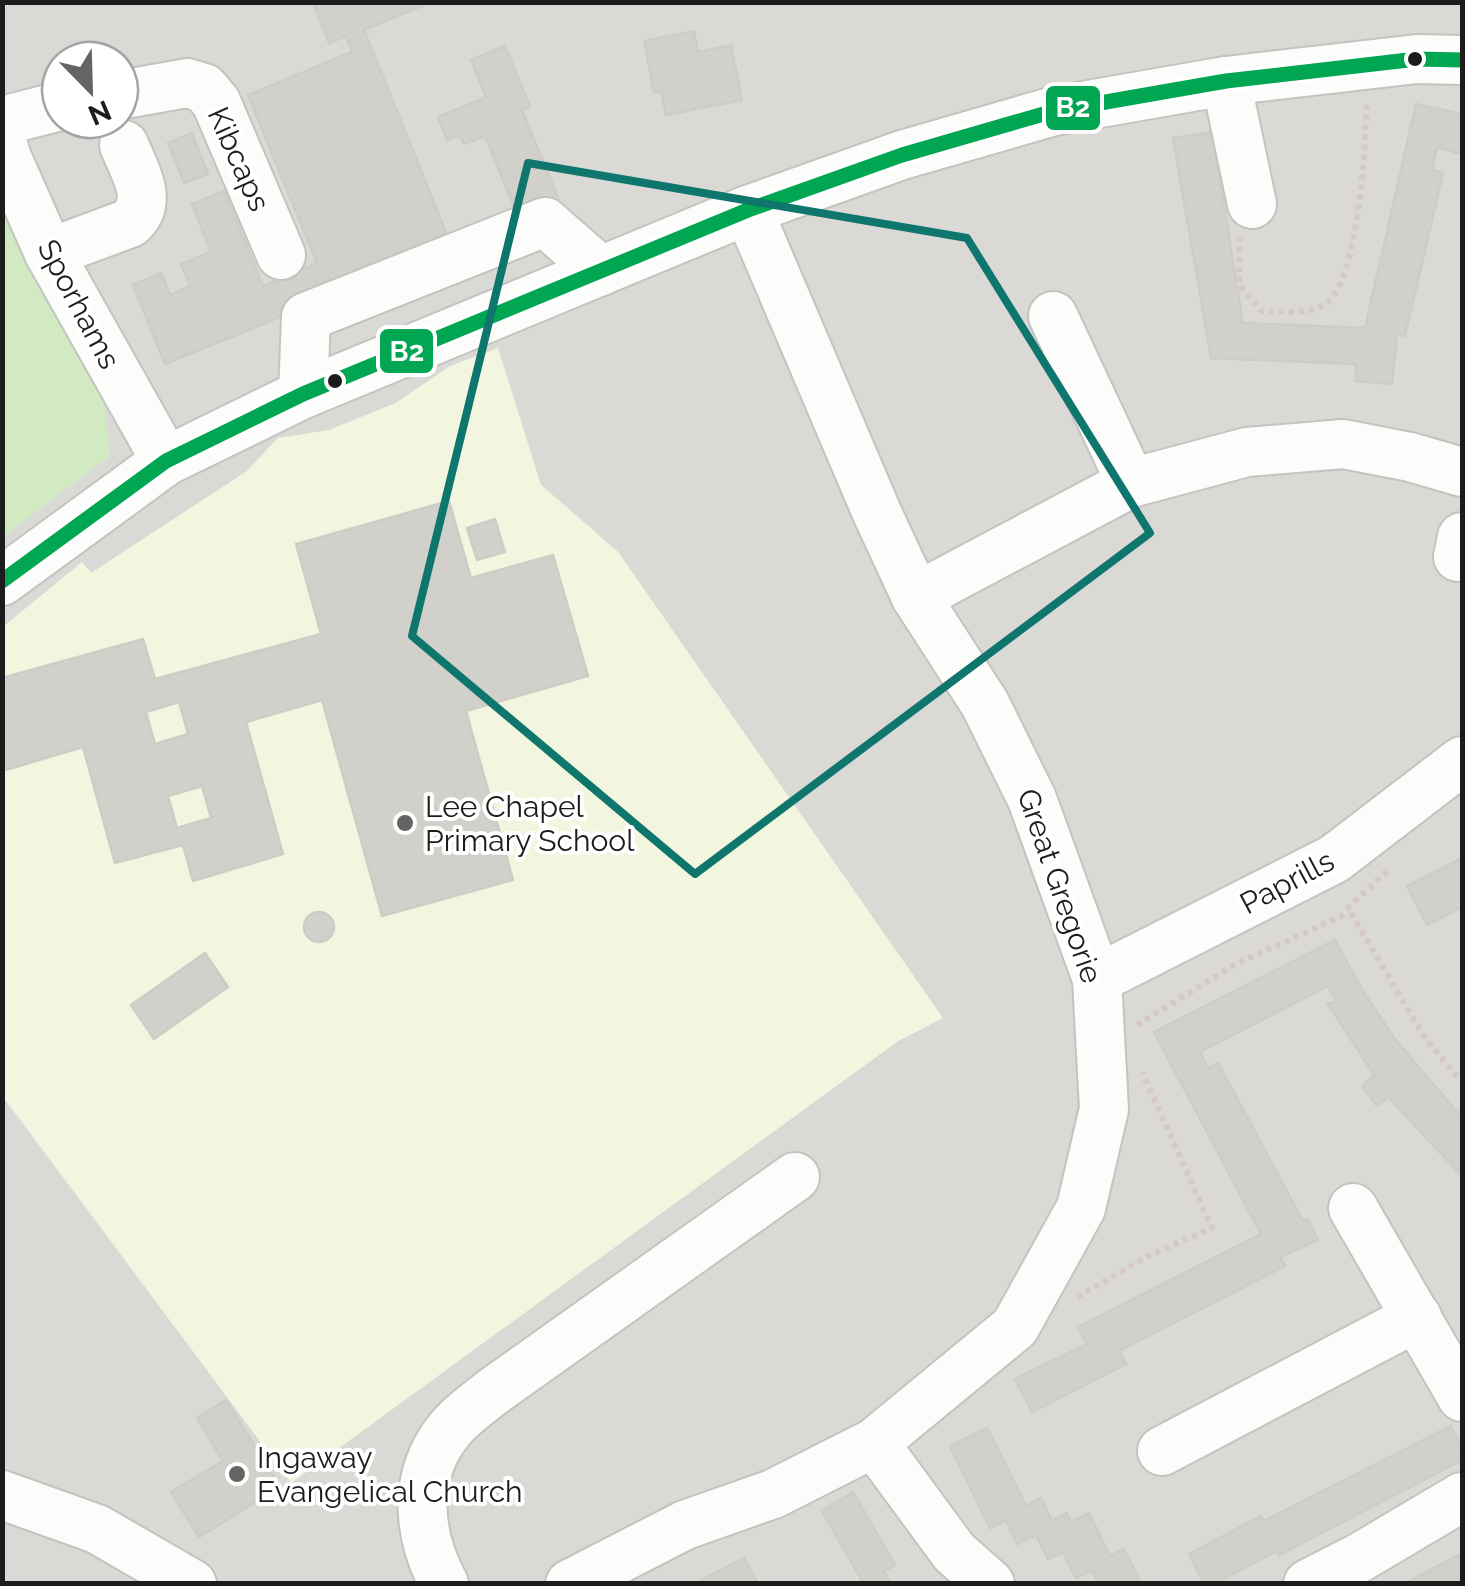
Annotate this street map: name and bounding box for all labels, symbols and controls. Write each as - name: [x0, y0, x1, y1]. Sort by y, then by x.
- north arrow: [40, 40, 140, 140]
- unlabelled marker: [1405, 49, 1425, 69]
- line badge: B2: [1044, 84, 1102, 132]
- text: B2: [1056, 91, 1090, 124]
- text: N: [83, 93, 116, 132]
- street label: Kibcaps: [201, 102, 277, 216]
- street label: Sporhams: [30, 234, 128, 374]
- line badge: B2: [378, 327, 435, 375]
- text: B2: [390, 335, 424, 368]
- unlabelled marker: [325, 371, 345, 391]
- street label: Great Gregorie: [1010, 784, 1110, 988]
- place label: Lee Chapel Primary School: [425, 789, 635, 858]
- marker: Lee Chapel Primary School: [394, 812, 416, 834]
- street label: Paprills: [1234, 843, 1340, 921]
- place label: Ingaway Evangelical Church: [257, 1440, 523, 1509]
- marker: Ingaway Evangelical Church: [226, 1463, 248, 1485]

